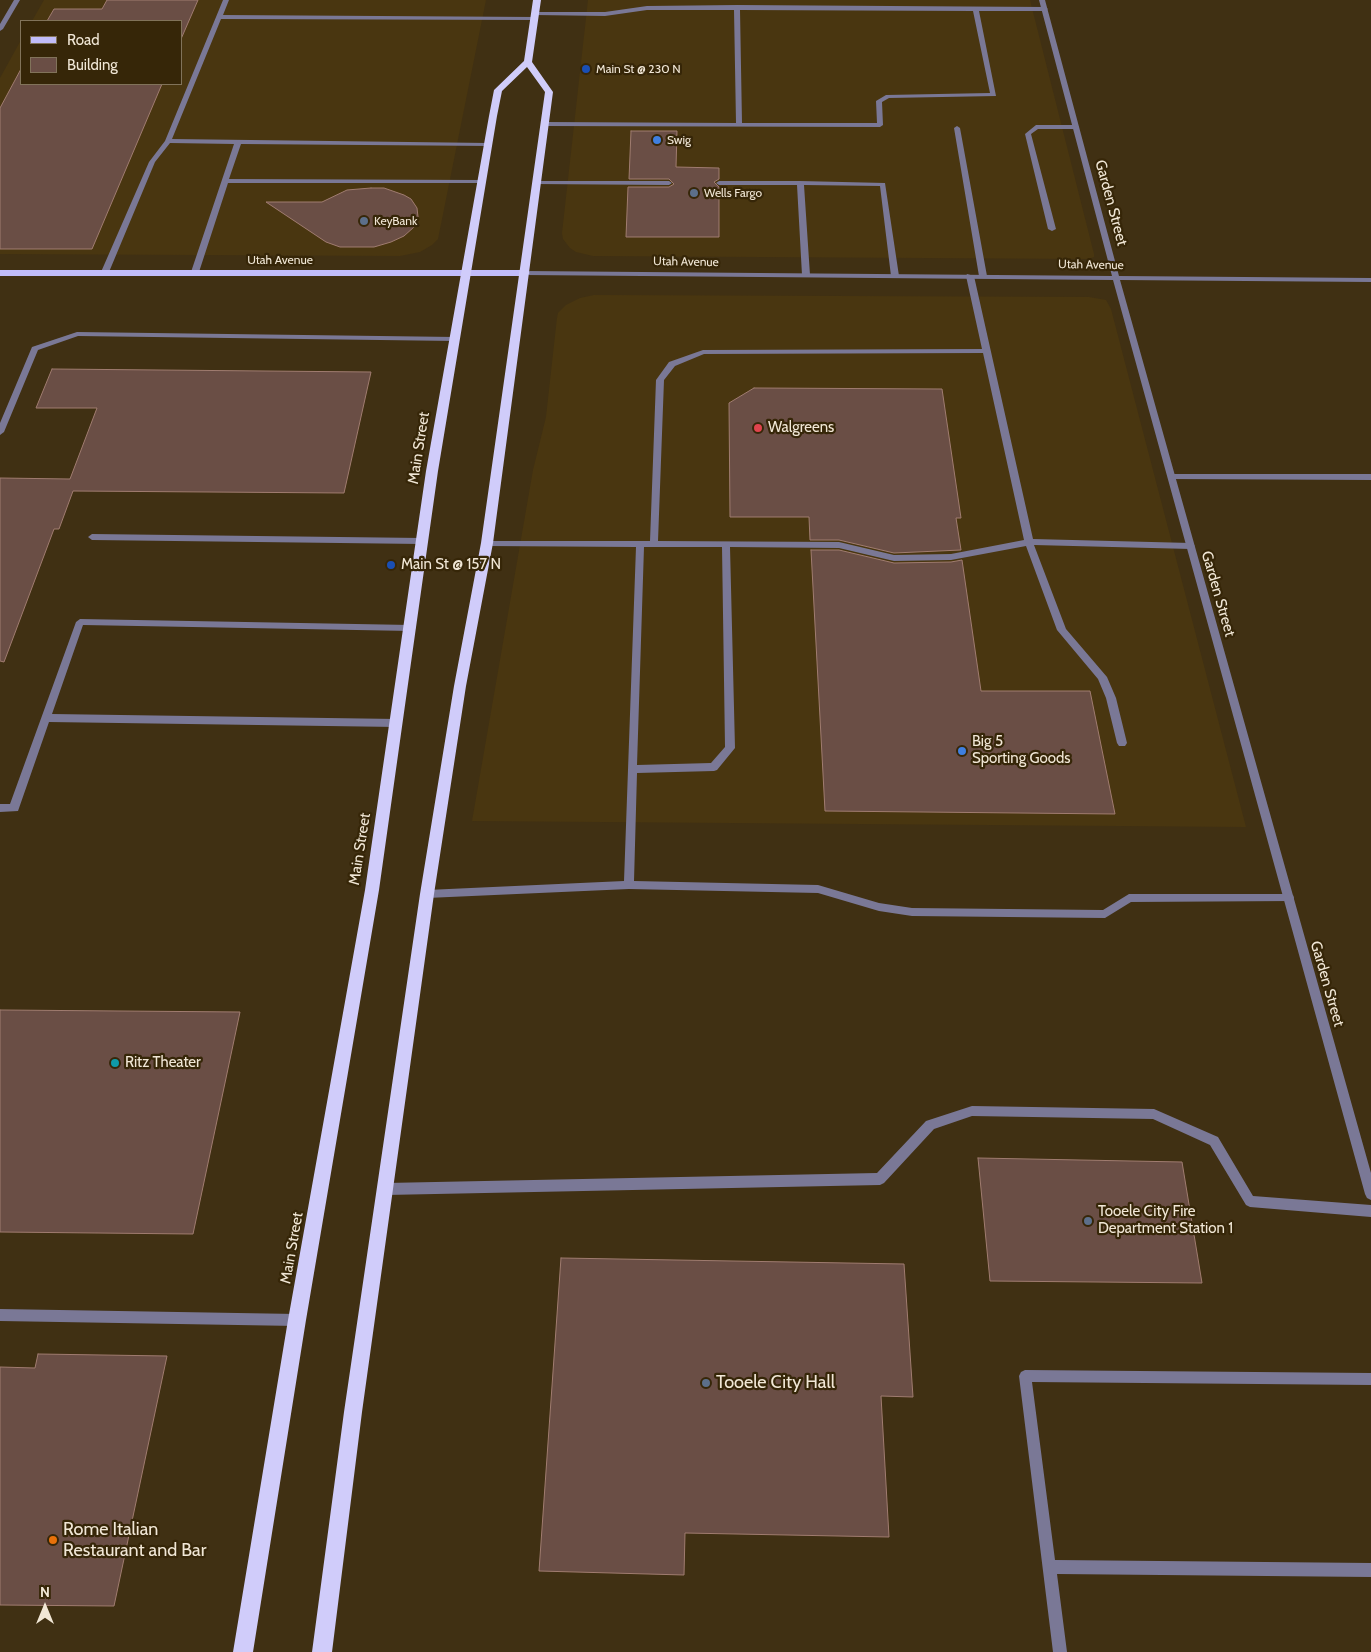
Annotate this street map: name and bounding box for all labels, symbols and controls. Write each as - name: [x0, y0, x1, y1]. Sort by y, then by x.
- legend: [20, 20, 182, 85]
- text: Road: [67, 31, 100, 49]
- text: Building: [67, 56, 118, 74]
- place label: Main St @ 230 N: [596, 62, 681, 76]
- marker: Main St @ 230 N: [580, 63, 592, 75]
- place label: Swig: [667, 133, 691, 147]
- marker: Swig: [651, 134, 663, 146]
- street label: Garden Street: [1091, 158, 1131, 248]
- place label: Wells Fargo: [704, 186, 762, 200]
- marker: Wells Fargo: [688, 187, 700, 199]
- place label: KeyBank: [374, 214, 417, 228]
- marker: KeyBank: [358, 215, 370, 227]
- street label: Utah Avenue: [247, 253, 313, 267]
- street label: Utah Avenue: [653, 254, 719, 270]
- street label: Utah Avenue: [1058, 257, 1124, 273]
- street label: Main Street: [404, 411, 434, 485]
- place label: Walgreens: [768, 419, 834, 437]
- marker: Walgreens: [752, 422, 764, 434]
- street label: Garden Street: [1197, 549, 1239, 639]
- place label: Main St @ 157 N: [401, 556, 501, 574]
- marker: Main St @ 157 N: [385, 559, 397, 571]
- place label: Big 5 Sporting Goods: [972, 733, 1071, 768]
- marker: Big 5 Sporting Goods: [956, 745, 968, 757]
- street label: Main Street: [345, 812, 375, 886]
- street label: Garden Street: [1306, 939, 1348, 1029]
- place label: Ritz Theater: [125, 1054, 201, 1072]
- marker: Ritz Theater: [109, 1057, 121, 1069]
- place label: Tooele City Fire Department Station 1: [1098, 1203, 1233, 1238]
- street label: Main Street: [277, 1211, 307, 1285]
- marker: Tooele City Fire Department Station 1: [1082, 1215, 1094, 1227]
- place label: Tooele City Hall: [716, 1372, 835, 1394]
- marker: Tooele City Hall: [700, 1377, 712, 1389]
- place label: Rome Italian Restaurant and Bar: [63, 1519, 206, 1562]
- marker: Rome Italian Restaurant and Bar: [47, 1534, 59, 1546]
- north arrow: [20, 1582, 70, 1632]
- text: N: [40, 1583, 50, 1601]

